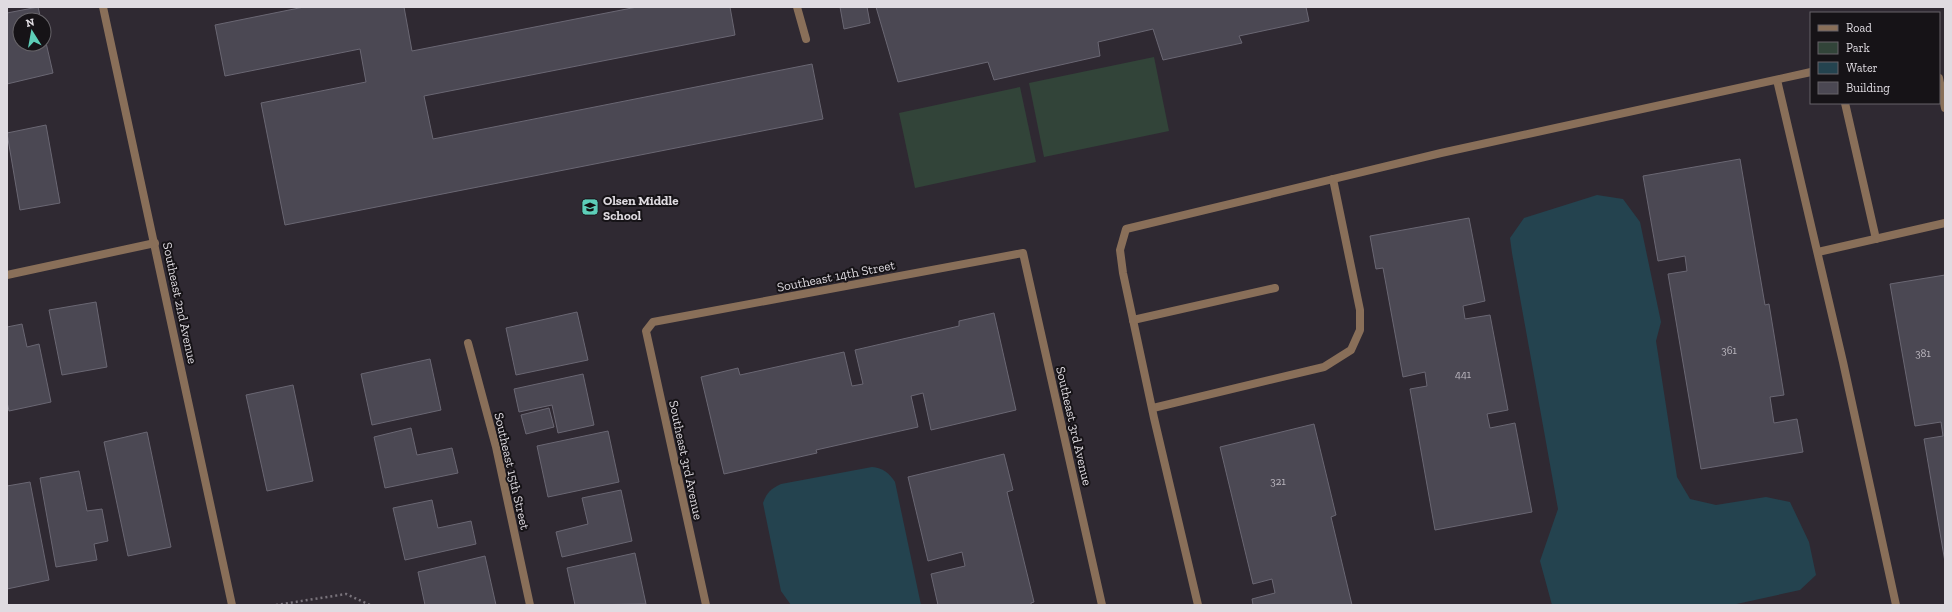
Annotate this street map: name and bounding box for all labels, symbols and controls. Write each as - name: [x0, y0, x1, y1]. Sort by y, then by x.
- north arrow: [12, 12, 52, 52]
- legend: [1810, 12, 1940, 104]
- text: N: [25, 15, 36, 30]
- text: Road: [1846, 21, 1872, 35]
- text: Park: [1846, 41, 1871, 55]
- text: Water: [1846, 61, 1878, 75]
- text: Building: [1846, 81, 1890, 95]
- place label: Olsen Middle School: [603, 193, 679, 223]
- school or university icon: Olsen Middle School: [580, 197, 600, 217]
- street label: Southeast 2nd Avenue: [160, 241, 200, 365]
- street label: Southeast 14th Street: [776, 257, 897, 295]
- house number: 361: [1721, 344, 1737, 357]
- house number: 381: [1915, 347, 1932, 360]
- street label: Southeast 3rd Avenue: [1053, 365, 1095, 487]
- house number: 441: [1455, 368, 1472, 381]
- street label: Southeast 3rd Avenue: [666, 399, 706, 521]
- street label: Southeast 15th Street: [491, 411, 533, 531]
- house number: 321: [1270, 475, 1286, 488]

